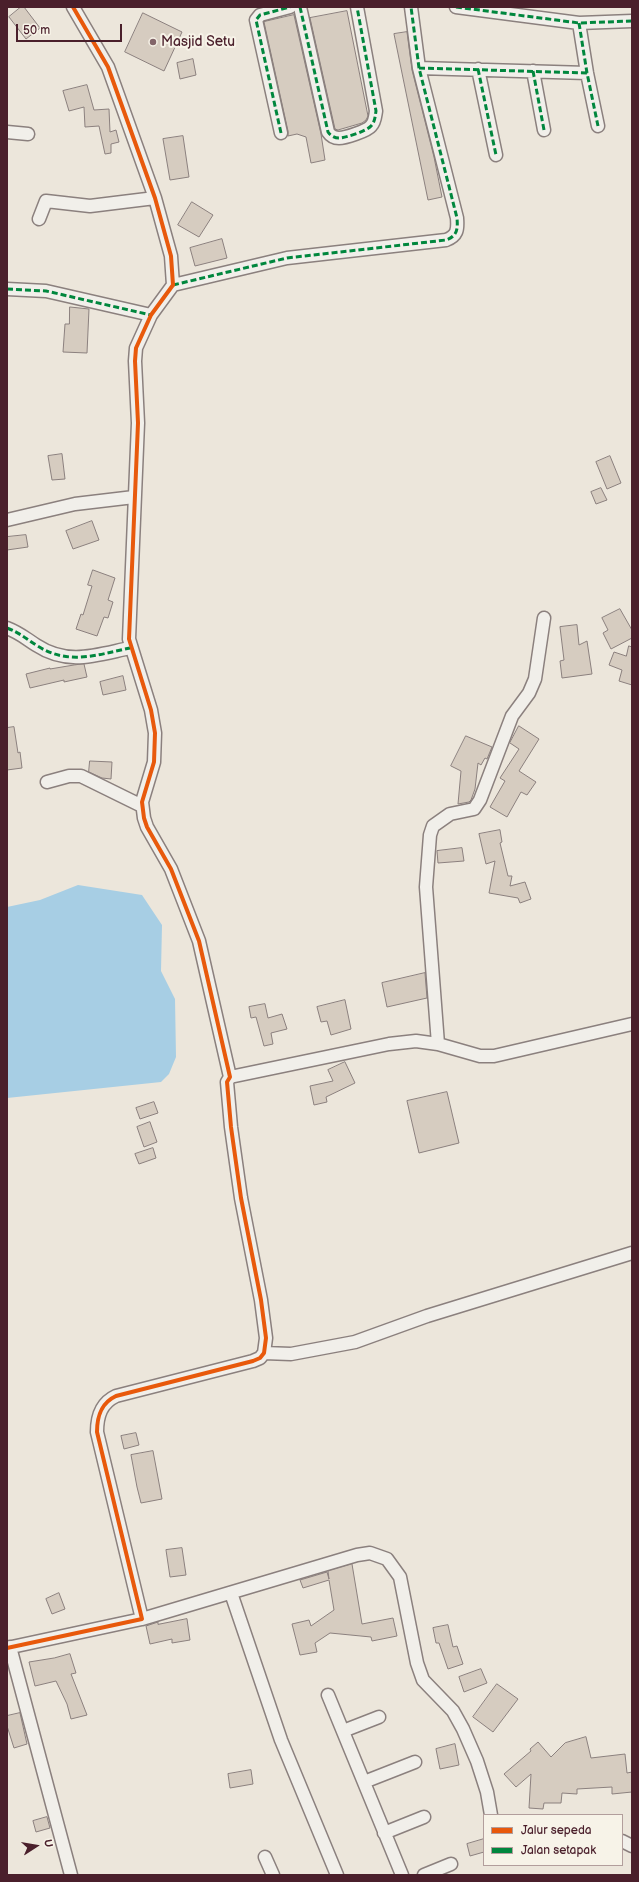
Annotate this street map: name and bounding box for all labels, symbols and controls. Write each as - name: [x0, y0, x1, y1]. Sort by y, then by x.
- scale bar: [18, 16, 124, 42]
- text: 50 m: [23, 23, 50, 38]
- place label: Masjid Setu: [161, 34, 235, 50]
- marker: Masjid Setu: [148, 37, 158, 47]
- legend: [483, 1814, 623, 1866]
- text: Jalur sepeda: [521, 1823, 592, 1838]
- north arrow: [16, 1826, 56, 1866]
- text: U: [41, 1838, 55, 1849]
- text: Jalan setapak: [521, 1843, 596, 1858]

